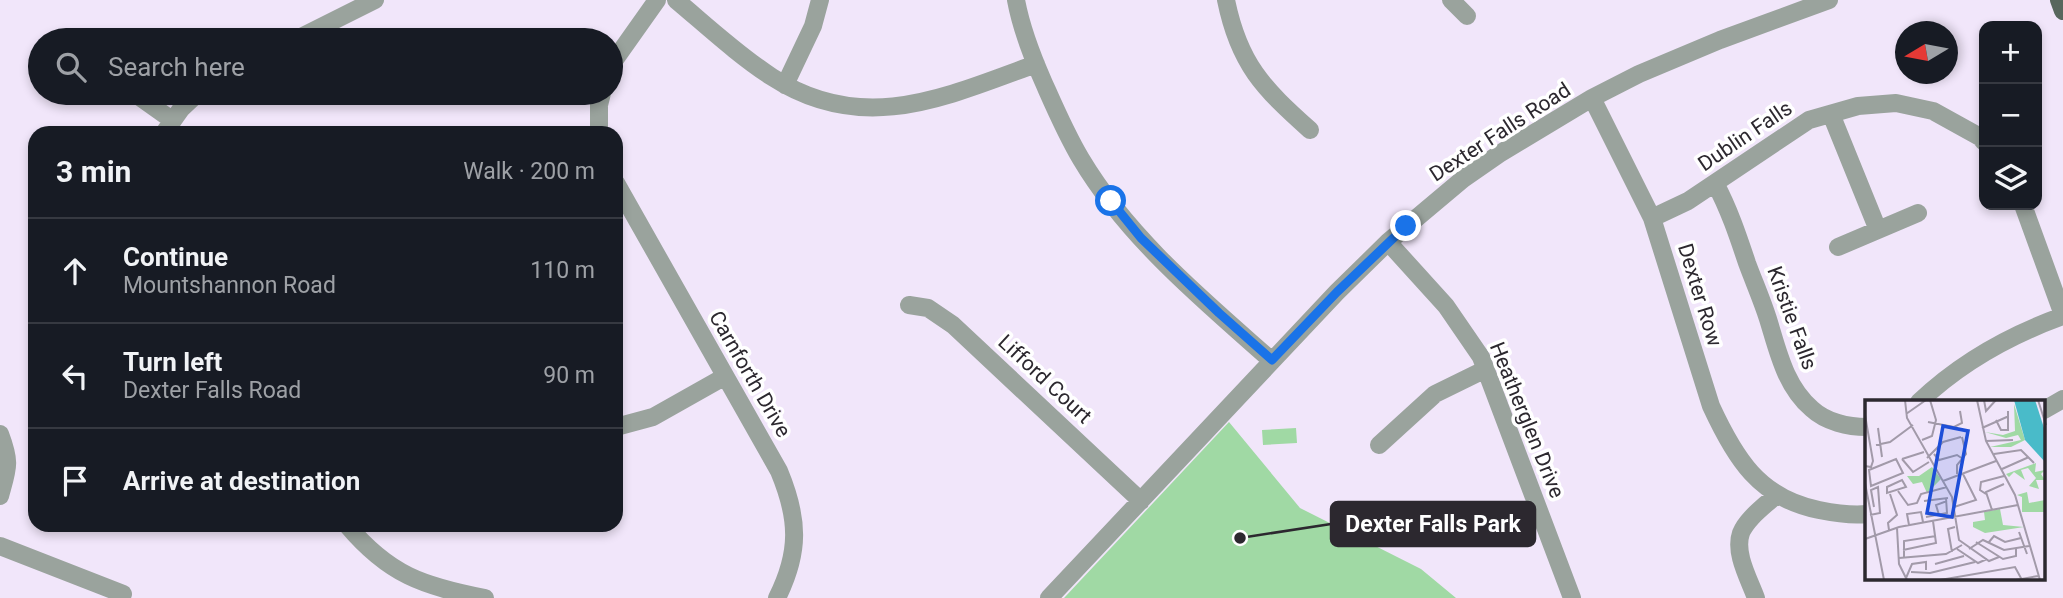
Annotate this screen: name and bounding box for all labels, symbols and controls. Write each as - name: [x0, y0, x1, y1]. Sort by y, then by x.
- north arrow: [1895, 21, 1958, 84]
- map controls: [1979, 21, 2042, 210]
- button: +: [1979, 21, 2042, 84]
- search box: [28, 28, 623, 105]
- icon: search: [52, 48, 90, 86]
- text: Search here: [108, 52, 245, 82]
- street label: Dexter Falls Road: [1425, 78, 1575, 186]
- button: −: [1979, 84, 2042, 147]
- street label: Dublin Falls: [1694, 96, 1796, 176]
- button: layers: [1979, 147, 2042, 210]
- text: 3 min: [56, 154, 131, 189]
- text: Walk · 200 m: [463, 158, 595, 185]
- route start: [1095, 185, 1126, 216]
- route end: [1390, 210, 1421, 241]
- street label: Dexter Row: [1673, 241, 1727, 350]
- text: Continue: [123, 242, 228, 272]
- icon: ahead: [56, 252, 94, 290]
- text: 110 m: [530, 257, 595, 284]
- street label: Kristie Falls: [1762, 263, 1822, 373]
- text: Mountshannon Road: [123, 272, 336, 299]
- street label: Carnforth Drive: [704, 307, 796, 441]
- street label: Lifford Court: [993, 330, 1097, 428]
- street label: Heatherglen Drive: [1485, 339, 1569, 501]
- text: Turn left: [123, 347, 222, 377]
- icon: left: [56, 357, 94, 395]
- text: 90 m: [543, 362, 595, 389]
- text: Dexter Falls Road: [123, 377, 301, 404]
- inset map: [1865, 400, 2046, 580]
- icon: arrive: [56, 462, 94, 500]
- text: Arrive at destination: [123, 466, 360, 496]
- callout: Dexter Falls Park: [1331, 502, 1535, 546]
- text: Dexter Falls Park: [1345, 511, 1521, 538]

